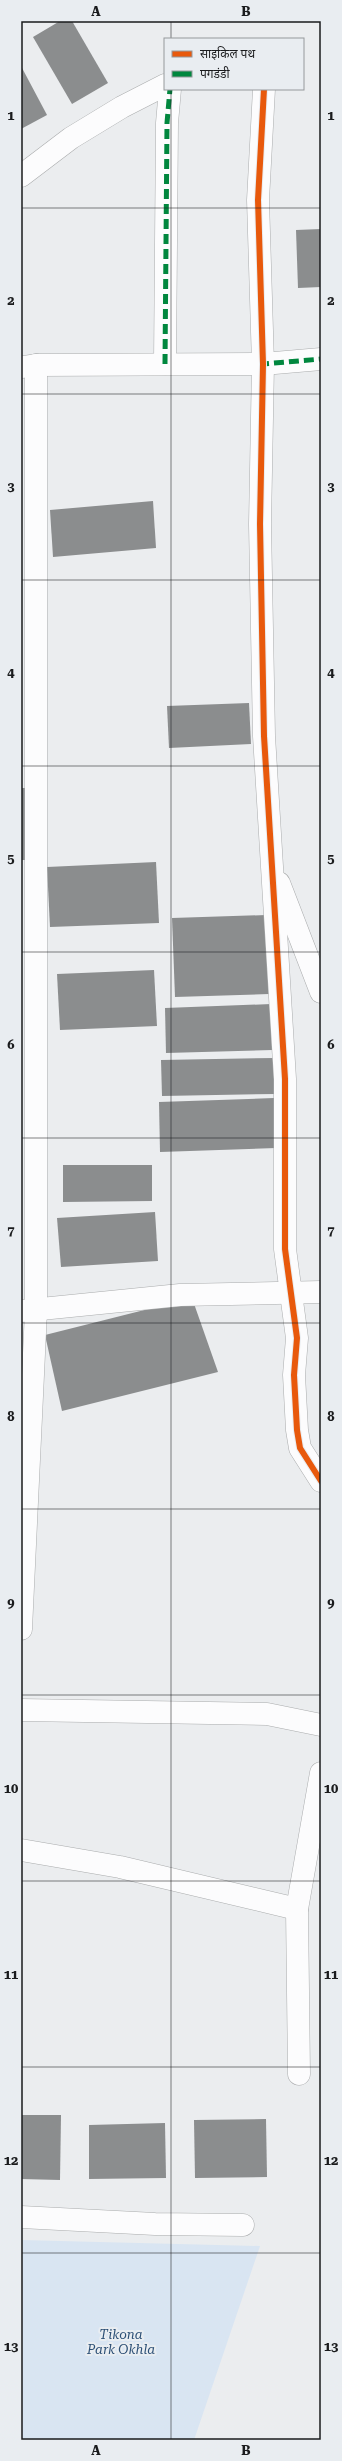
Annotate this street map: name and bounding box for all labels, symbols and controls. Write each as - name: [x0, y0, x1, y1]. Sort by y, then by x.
- text: A: [91, 4, 101, 19]
- text: B: [241, 4, 251, 19]
- legend: [164, 38, 304, 90]
- text: साइकिल पथ: [200, 46, 255, 61]
- text: पगडंडी: [200, 66, 230, 81]
- text: 1: [7, 108, 15, 123]
- text: 1: [327, 108, 335, 123]
- text: 2: [7, 293, 15, 308]
- text: 2: [327, 293, 335, 308]
- text: 3: [7, 479, 15, 494]
- text: 3: [327, 479, 335, 494]
- text: 4: [7, 665, 15, 680]
- text: 4: [327, 665, 335, 680]
- text: 5: [7, 851, 15, 866]
- text: 5: [327, 851, 335, 866]
- text: 6: [7, 1037, 15, 1052]
- text: 6: [327, 1037, 335, 1052]
- text: 7: [7, 1223, 15, 1238]
- text: 7: [327, 1223, 335, 1238]
- text: 8: [7, 1409, 15, 1424]
- text: 8: [327, 1409, 335, 1424]
- text: 9: [7, 1595, 15, 1610]
- text: 9: [327, 1595, 335, 1610]
- text: 10: [4, 1781, 18, 1796]
- text: 10: [324, 1781, 338, 1796]
- text: 11: [4, 1967, 18, 1982]
- text: 11: [324, 1967, 338, 1982]
- text: 12: [4, 2153, 18, 2168]
- text: 12: [324, 2153, 338, 2168]
- park label: Tikona Park Okhla: [86, 2327, 155, 2357]
- text: 13: [4, 2339, 18, 2354]
- text: 13: [324, 2339, 338, 2354]
- text: A: [91, 2443, 101, 2458]
- text: B: [241, 2443, 251, 2458]

